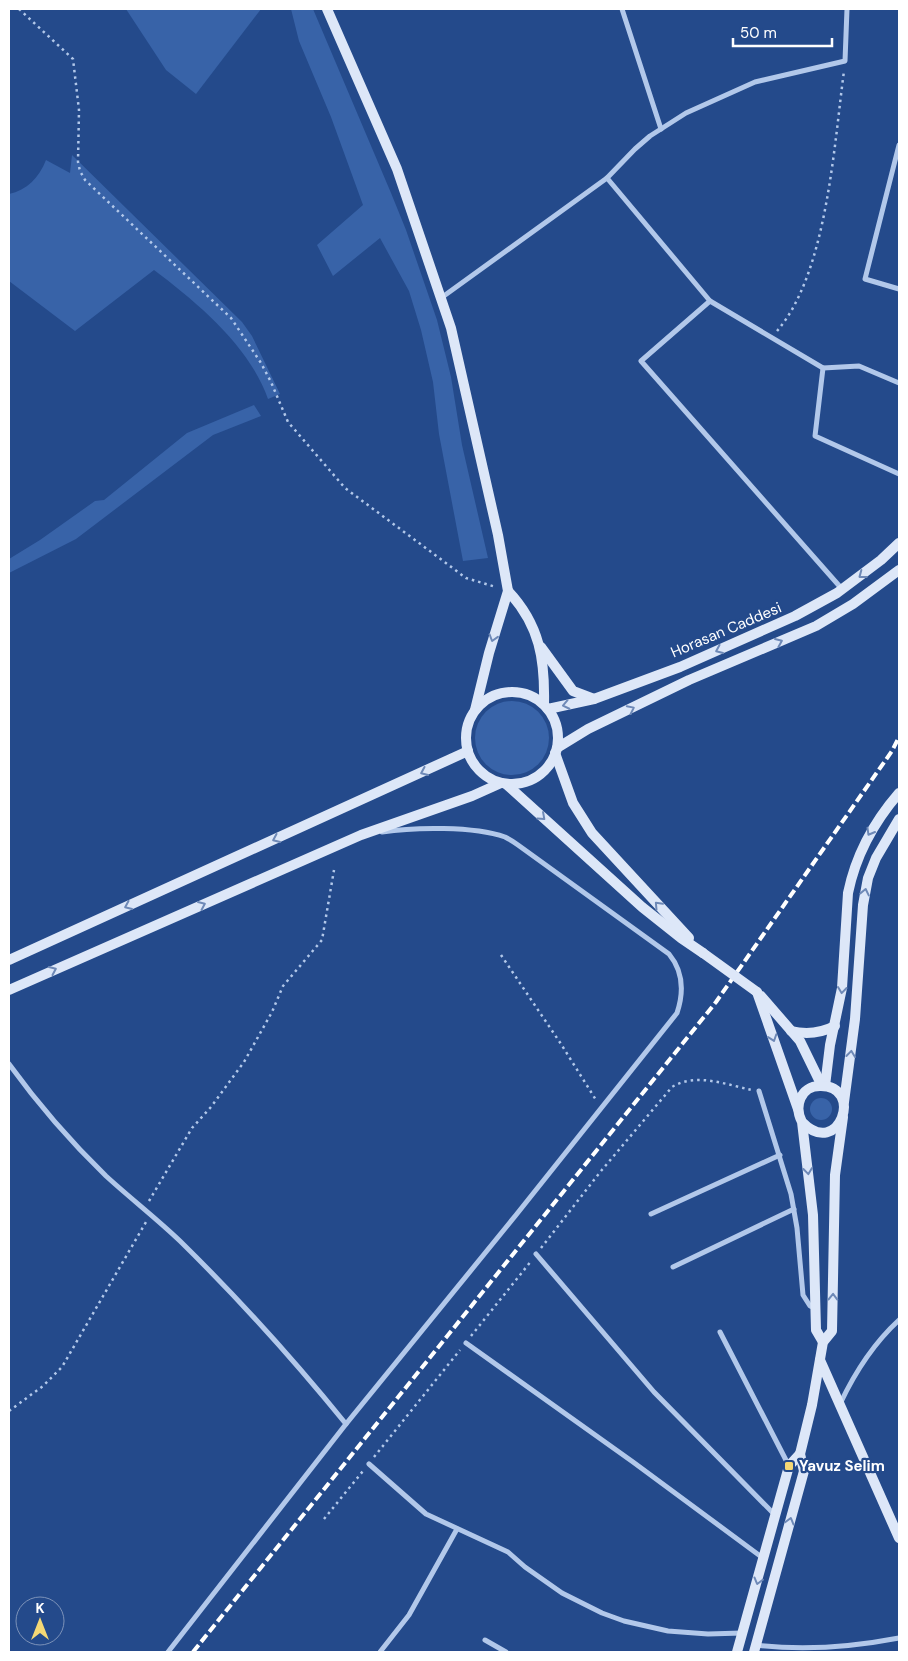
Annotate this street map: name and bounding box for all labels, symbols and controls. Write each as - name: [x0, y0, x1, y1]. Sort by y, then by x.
- scale bar: [733, 15, 832, 47]
- text: 50 m: [740, 23, 777, 43]
- one-way arrow: [859, 569, 868, 577]
- street label: Horasan Caddesi: [668, 598, 784, 662]
- one-way arrow: [489, 633, 499, 641]
- one-way arrow: [774, 638, 783, 649]
- one-way arrow: [715, 643, 724, 654]
- one-way arrow: [562, 699, 571, 710]
- one-way arrow: [625, 705, 634, 715]
- one-way arrow: [420, 765, 429, 776]
- one-way arrow: [536, 811, 545, 820]
- one-way arrow: [867, 826, 877, 835]
- one-way arrow: [272, 832, 281, 843]
- one-way arrow: [860, 888, 870, 897]
- one-way arrow: [124, 899, 133, 910]
- one-way arrow: [197, 900, 206, 911]
- one-way arrow: [655, 901, 664, 910]
- one-way arrow: [48, 966, 57, 977]
- one-way arrow: [837, 985, 847, 994]
- one-way arrow: [767, 1033, 777, 1042]
- one-way arrow: [845, 1050, 856, 1058]
- one-way arrow: [802, 1167, 813, 1175]
- one-way arrow: [828, 1293, 838, 1300]
- place label: Yavuz Selim: [799, 1456, 885, 1476]
- marker: Yavuz Selim: [783, 1460, 795, 1472]
- one-way arrow: [785, 1518, 795, 1526]
- one-way arrow: [753, 1577, 763, 1585]
- north arrow: [15, 1596, 65, 1646]
- text: K: [35, 1599, 45, 1617]

